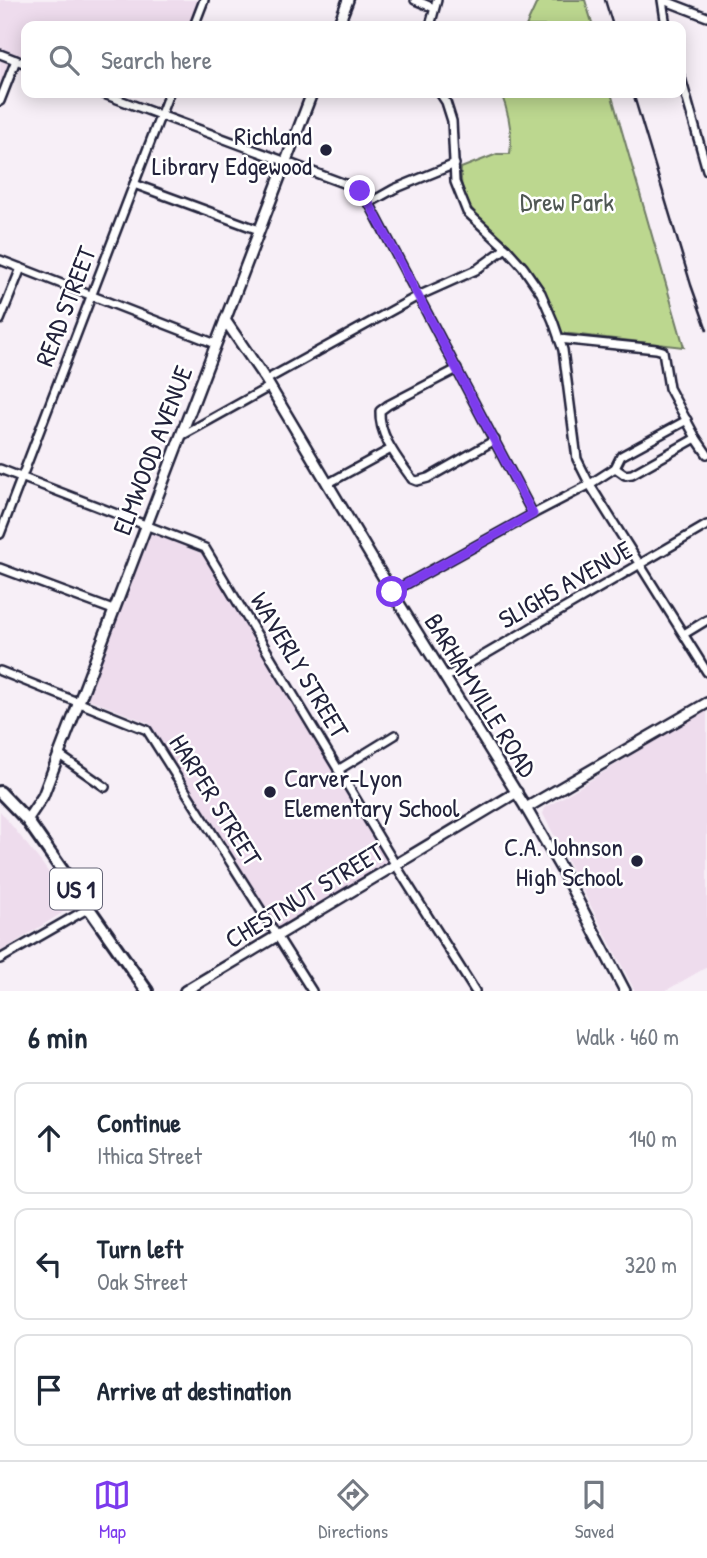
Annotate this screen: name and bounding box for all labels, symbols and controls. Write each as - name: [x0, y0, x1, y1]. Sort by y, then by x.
- search box: [21, 21, 686, 98]
- icon: search: [45, 41, 83, 79]
- text: Search here: [101, 42, 212, 77]
- place label: Richland Library Edgewood: [152, 118, 312, 183]
- marker: Richland Library Edgewood: [318, 142, 334, 158]
- route end: [344, 175, 375, 206]
- park label: Drew Park: [520, 184, 614, 219]
- street label: READ STREET: [26, 240, 104, 371]
- street label: ELMWOOD AVENUE: [104, 360, 200, 540]
- street label: SLIGHS AVENUE: [492, 531, 639, 636]
- route start: [376, 576, 407, 607]
- street label: WAVERLY STREET: [243, 585, 358, 745]
- street label: BARHAMVILLE ROAD: [417, 607, 546, 784]
- street label: HARPER STREET: [162, 727, 271, 873]
- place label: Carver-Lyon Elementary School: [284, 760, 460, 825]
- marker: Carver-Lyon Elementary School: [262, 784, 278, 800]
- place label: C.A. Johnson High School: [504, 829, 623, 894]
- street label: CHESTNUT STREET: [218, 833, 391, 956]
- marker: C.A. Johnson High School: [629, 853, 645, 869]
- road number: US 1: [50, 868, 102, 909]
- text: 6 min: [28, 1017, 88, 1057]
- text: Walk · 460 m: [576, 1021, 679, 1052]
- text: Continue: [97, 1105, 181, 1140]
- icon: ahead: [30, 1119, 68, 1157]
- text: 140 m: [629, 1123, 677, 1154]
- text: Ithica Street: [97, 1140, 202, 1171]
- text: Turn left: [97, 1231, 183, 1266]
- icon: left: [30, 1245, 68, 1283]
- text: 320 m: [625, 1249, 677, 1280]
- text: Oak Street: [97, 1266, 187, 1297]
- icon: arrive: [30, 1371, 68, 1409]
- text: Arrive at destination: [97, 1373, 292, 1408]
- tab: Map: [93, 1476, 131, 1544]
- tab: Directions: [318, 1476, 388, 1544]
- tab: Saved: [575, 1476, 614, 1544]

